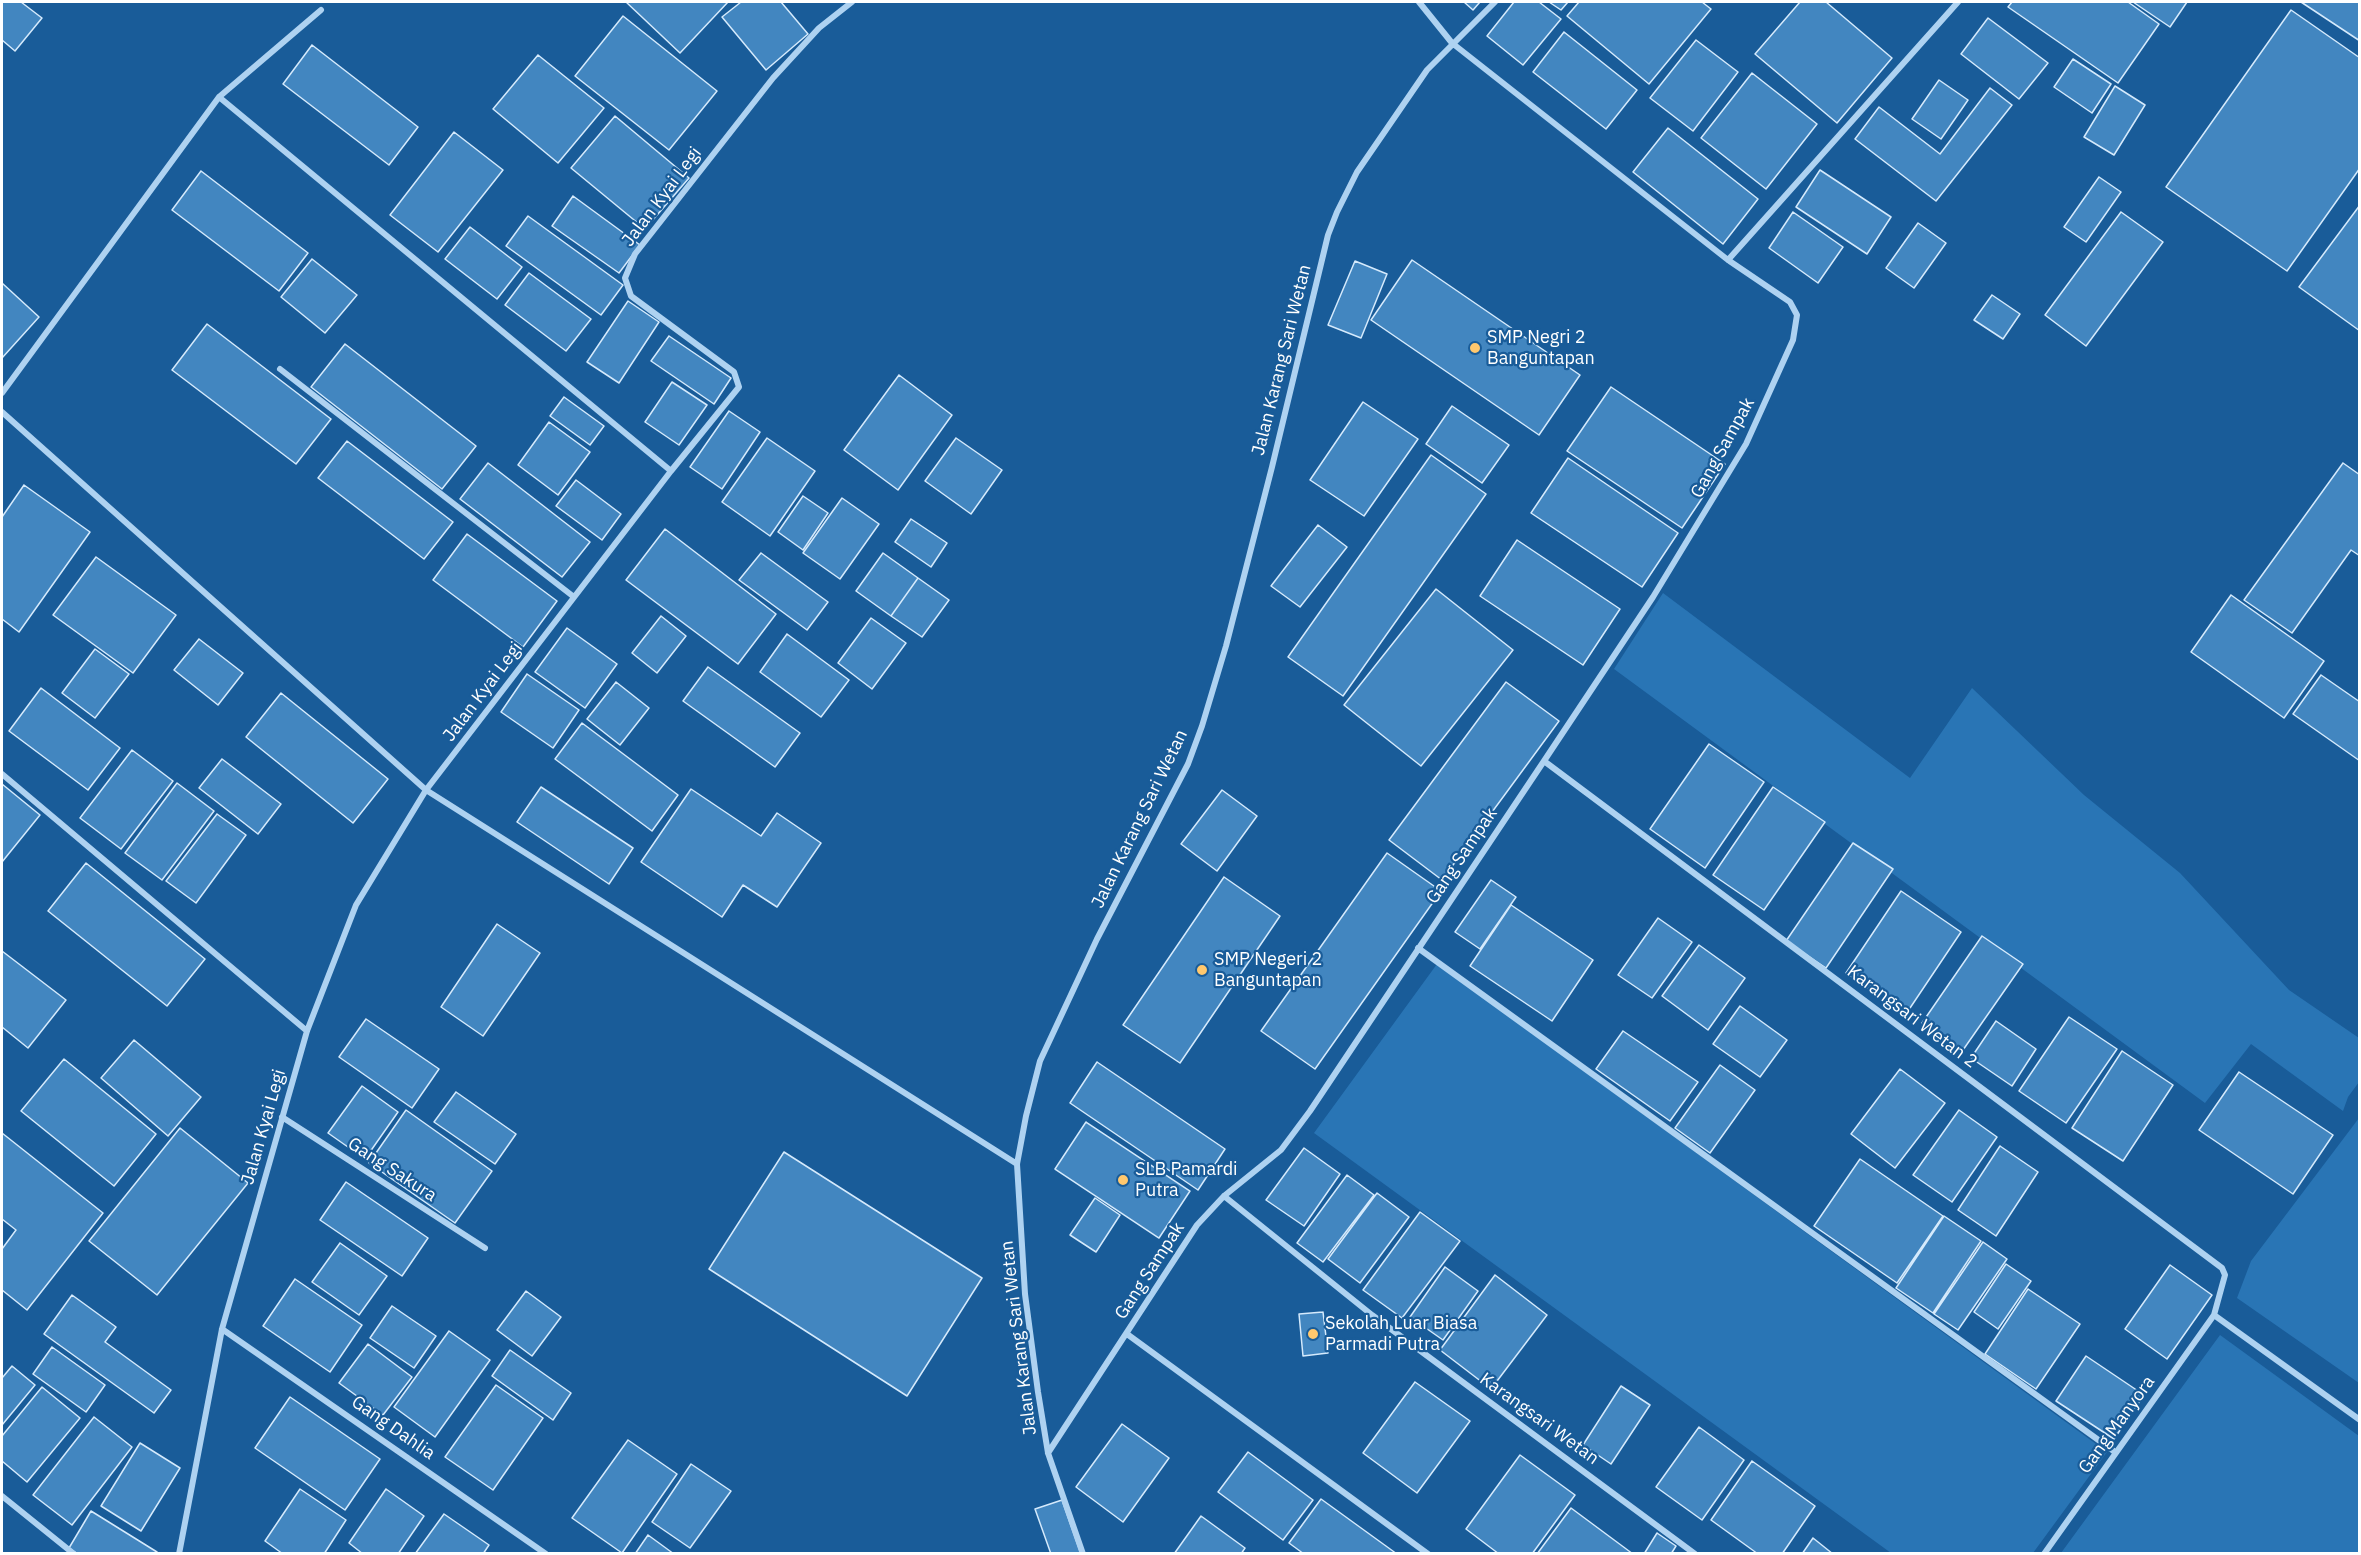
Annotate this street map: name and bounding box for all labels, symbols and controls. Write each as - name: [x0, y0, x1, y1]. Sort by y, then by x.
- street label: Jalan Kyai Legi: [618, 143, 706, 251]
- street label: Jalan Karang Sari Wetan: [1248, 262, 1316, 458]
- place label: SMP Negri 2 Banguntapan: [1487, 327, 1595, 370]
- marker: SMP Negri 2 Banguntapan: [1468, 341, 1482, 355]
- street label: Gang Sampak: [1687, 394, 1759, 502]
- street label: Jalan Kyai Legi: [439, 638, 527, 746]
- street label: Jalan Karang Sari Wetan: [1087, 726, 1193, 912]
- street label: Gang Sampak: [1422, 804, 1502, 908]
- place label: SMP Negeri 2 Banguntapan: [1214, 949, 1322, 992]
- street label: Karangsari Wetan 2: [1843, 961, 1981, 1073]
- marker: SMP Negeri 2 Banguntapan: [1195, 963, 1209, 977]
- street label: Jalan Kyai Legi: [237, 1067, 291, 1187]
- street label: Gang Sakura: [343, 1133, 441, 1207]
- place label: SLB Pamardi Putra: [1135, 1159, 1238, 1202]
- marker: SLB Pamardi Putra: [1116, 1173, 1130, 1187]
- street label: Gang Sampak: [1111, 1218, 1189, 1324]
- street label: Jalan Karang Sari Wetan: [996, 1239, 1042, 1437]
- place label: Sekolah Luar Biasa Parmadi Putra: [1325, 1313, 1477, 1356]
- marker: Sekolah Luar Biasa Parmadi Putra: [1306, 1327, 1320, 1341]
- street label: Karangsari Wetan: [1475, 1368, 1603, 1470]
- street label: Gang Manyora: [2074, 1372, 2160, 1478]
- street label: Gang Dahlia: [347, 1391, 439, 1465]

